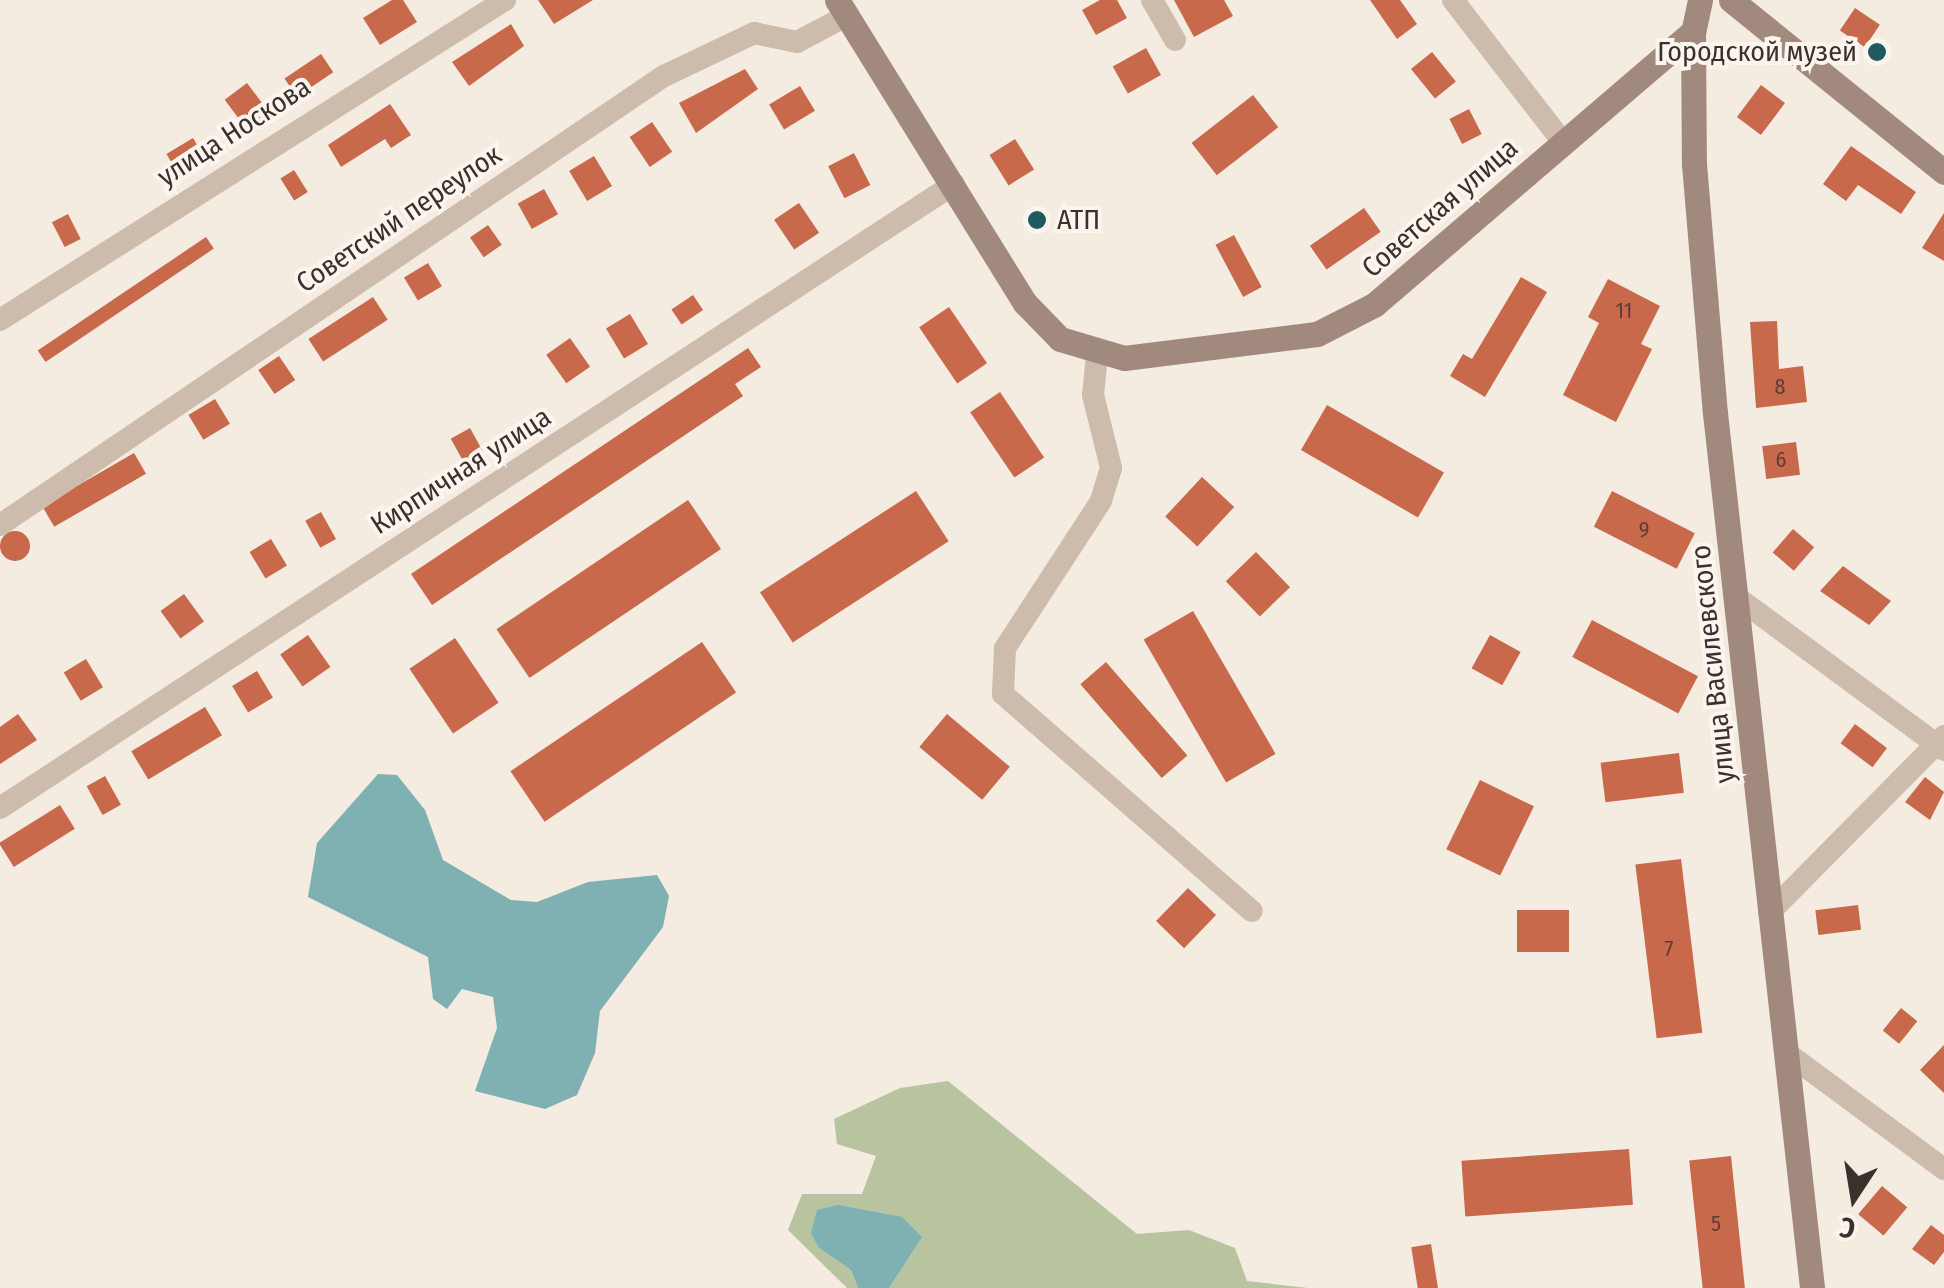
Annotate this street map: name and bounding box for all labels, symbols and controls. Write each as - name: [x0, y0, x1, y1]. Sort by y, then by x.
- place label: Городской музей: [1657, 35, 1857, 69]
- marker: Городской музей: [1866, 41, 1888, 63]
- street label: улица Носкова: [151, 70, 317, 194]
- street label: Советская улица: [1355, 131, 1525, 285]
- street label: Советский переулок: [290, 138, 508, 300]
- place label: АТП: [1057, 203, 1100, 237]
- marker: АТП: [1026, 209, 1048, 231]
- house number: 11: [1616, 298, 1632, 324]
- house number: 8: [1775, 374, 1785, 400]
- street label: Кирпичная улица: [365, 400, 557, 542]
- house number: 6: [1776, 447, 1786, 473]
- house number: 9: [1639, 517, 1649, 543]
- street label: улица Василевского: [1684, 543, 1742, 785]
- house number: 7: [1665, 936, 1673, 962]
- north arrow: [1804, 1148, 1904, 1248]
- text: С: [1837, 1210, 1858, 1245]
- house number: 5: [1711, 1211, 1721, 1237]

